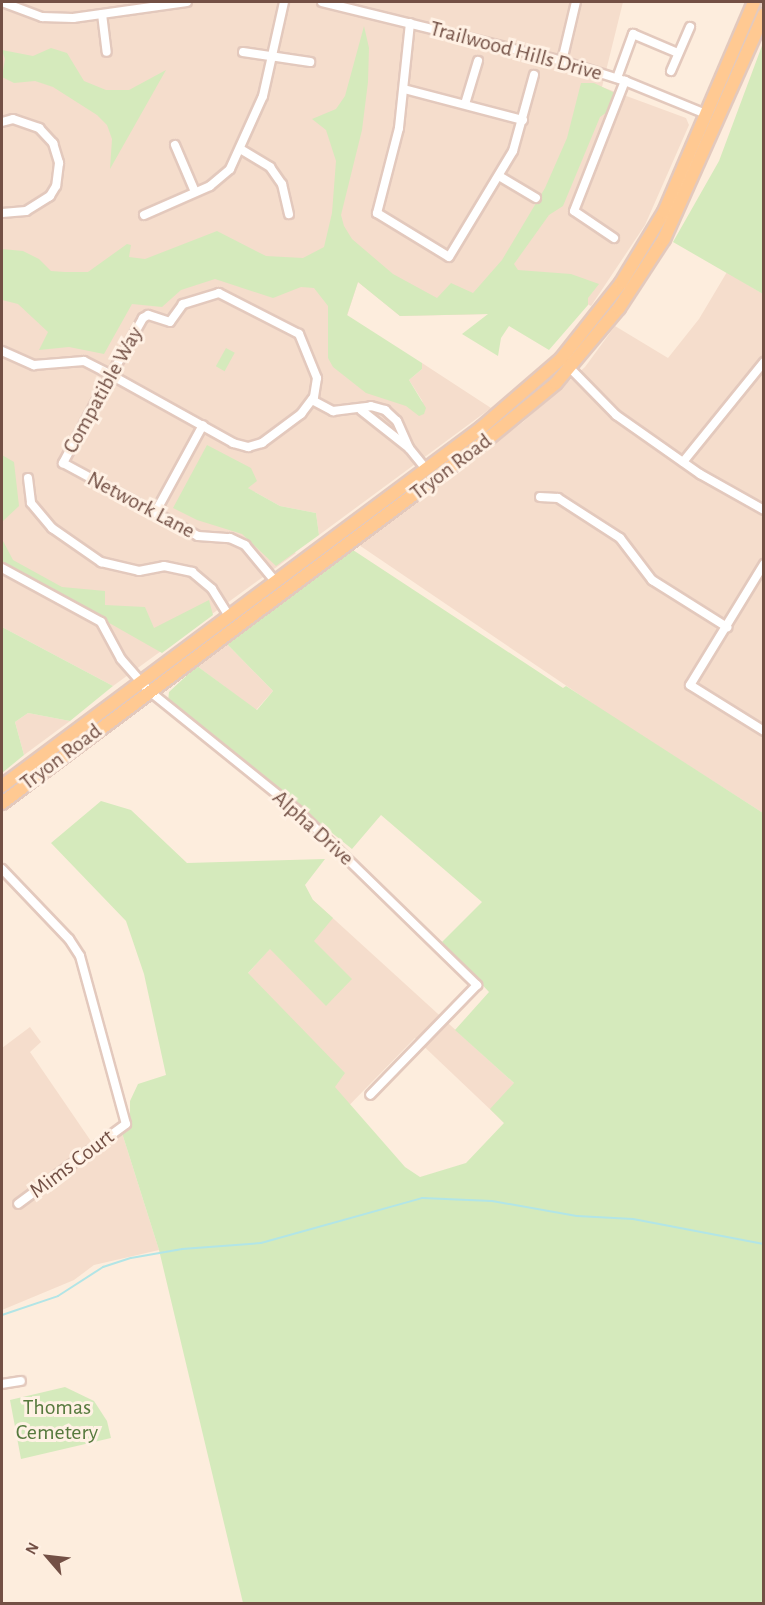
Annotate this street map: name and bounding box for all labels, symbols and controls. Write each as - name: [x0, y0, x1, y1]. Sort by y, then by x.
- street label: Trailwood Hills Drive: [427, 15, 605, 87]
- street label: Compatible Way: [57, 322, 149, 458]
- street label: Tryon Road: [405, 428, 497, 506]
- street label: Network Lane: [83, 466, 199, 544]
- street label: Tryon Road: [15, 718, 107, 796]
- street label: Alpha Drive: [267, 785, 359, 871]
- street label: Mims Court: [25, 1124, 119, 1204]
- park label: Thomas Cemetery: [16, 1394, 98, 1446]
- north arrow: [18, 1527, 78, 1587]
- text: N: [22, 1540, 42, 1557]

